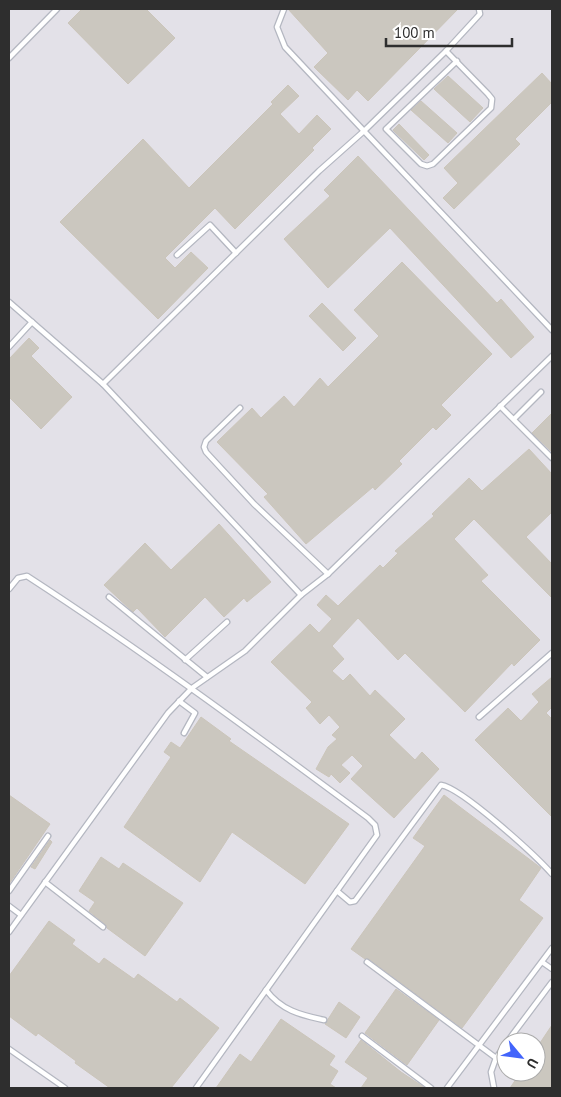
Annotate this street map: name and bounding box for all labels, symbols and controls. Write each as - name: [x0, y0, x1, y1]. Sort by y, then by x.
- scale bar: [386, 15, 512, 47]
- text: 100 m: [394, 23, 435, 42]
- north arrow: [496, 1032, 546, 1082]
- text: U: [522, 1055, 542, 1072]

